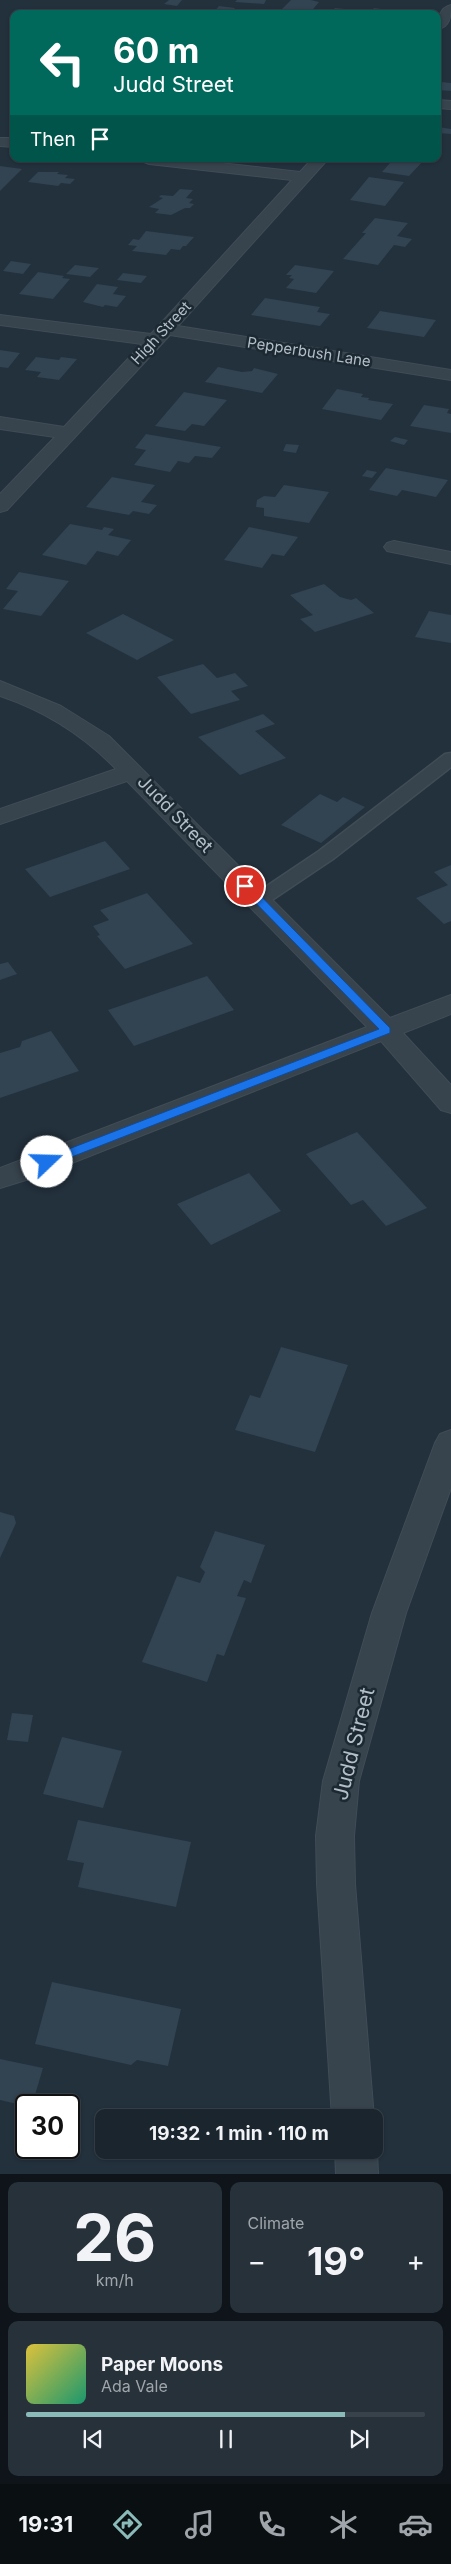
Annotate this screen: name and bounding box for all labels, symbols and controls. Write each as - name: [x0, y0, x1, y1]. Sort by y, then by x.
- text: 60 m: [113, 29, 200, 71]
- icon: left: [30, 30, 95, 95]
- text: Judd Street: [113, 71, 234, 97]
- icon: arrive: [86, 125, 114, 153]
- text: Then: [30, 128, 76, 151]
- street label: High Street: [127, 297, 195, 368]
- street label: Pepperbush Lane: [246, 332, 372, 371]
- street label: Judd Street: [133, 771, 217, 857]
- pin: [224, 865, 266, 907]
- icon: arrive: [231, 872, 259, 900]
- position arrow: [20, 1135, 72, 1187]
- street label: Judd Street: [327, 1685, 380, 1803]
- speed limit sign: 30: [15, 2094, 80, 2159]
- text: 19:32 · 1 min · 110 m: [149, 2122, 329, 2145]
- text: 26: [73, 2198, 156, 2277]
- text: Climate: [248, 2213, 304, 2233]
- text: 19°: [307, 2238, 366, 2284]
- text: −: [248, 2244, 266, 2278]
- text: +: [406, 2244, 425, 2278]
- text: km/h: [96, 2270, 134, 2290]
- text: Paper Moons: [101, 2353, 223, 2376]
- text: Ada Vale: [101, 2376, 168, 2396]
- icon: previous: [79, 2425, 107, 2453]
- icon: pause: [212, 2425, 240, 2453]
- icon: next: [345, 2425, 373, 2453]
- icon: directions: [110, 2507, 145, 2542]
- icon: music: [182, 2507, 217, 2542]
- icon: phone: [254, 2507, 289, 2542]
- icon: climate: [326, 2507, 361, 2542]
- icon: car: [398, 2507, 433, 2542]
- text: 19:31: [18, 2511, 73, 2537]

